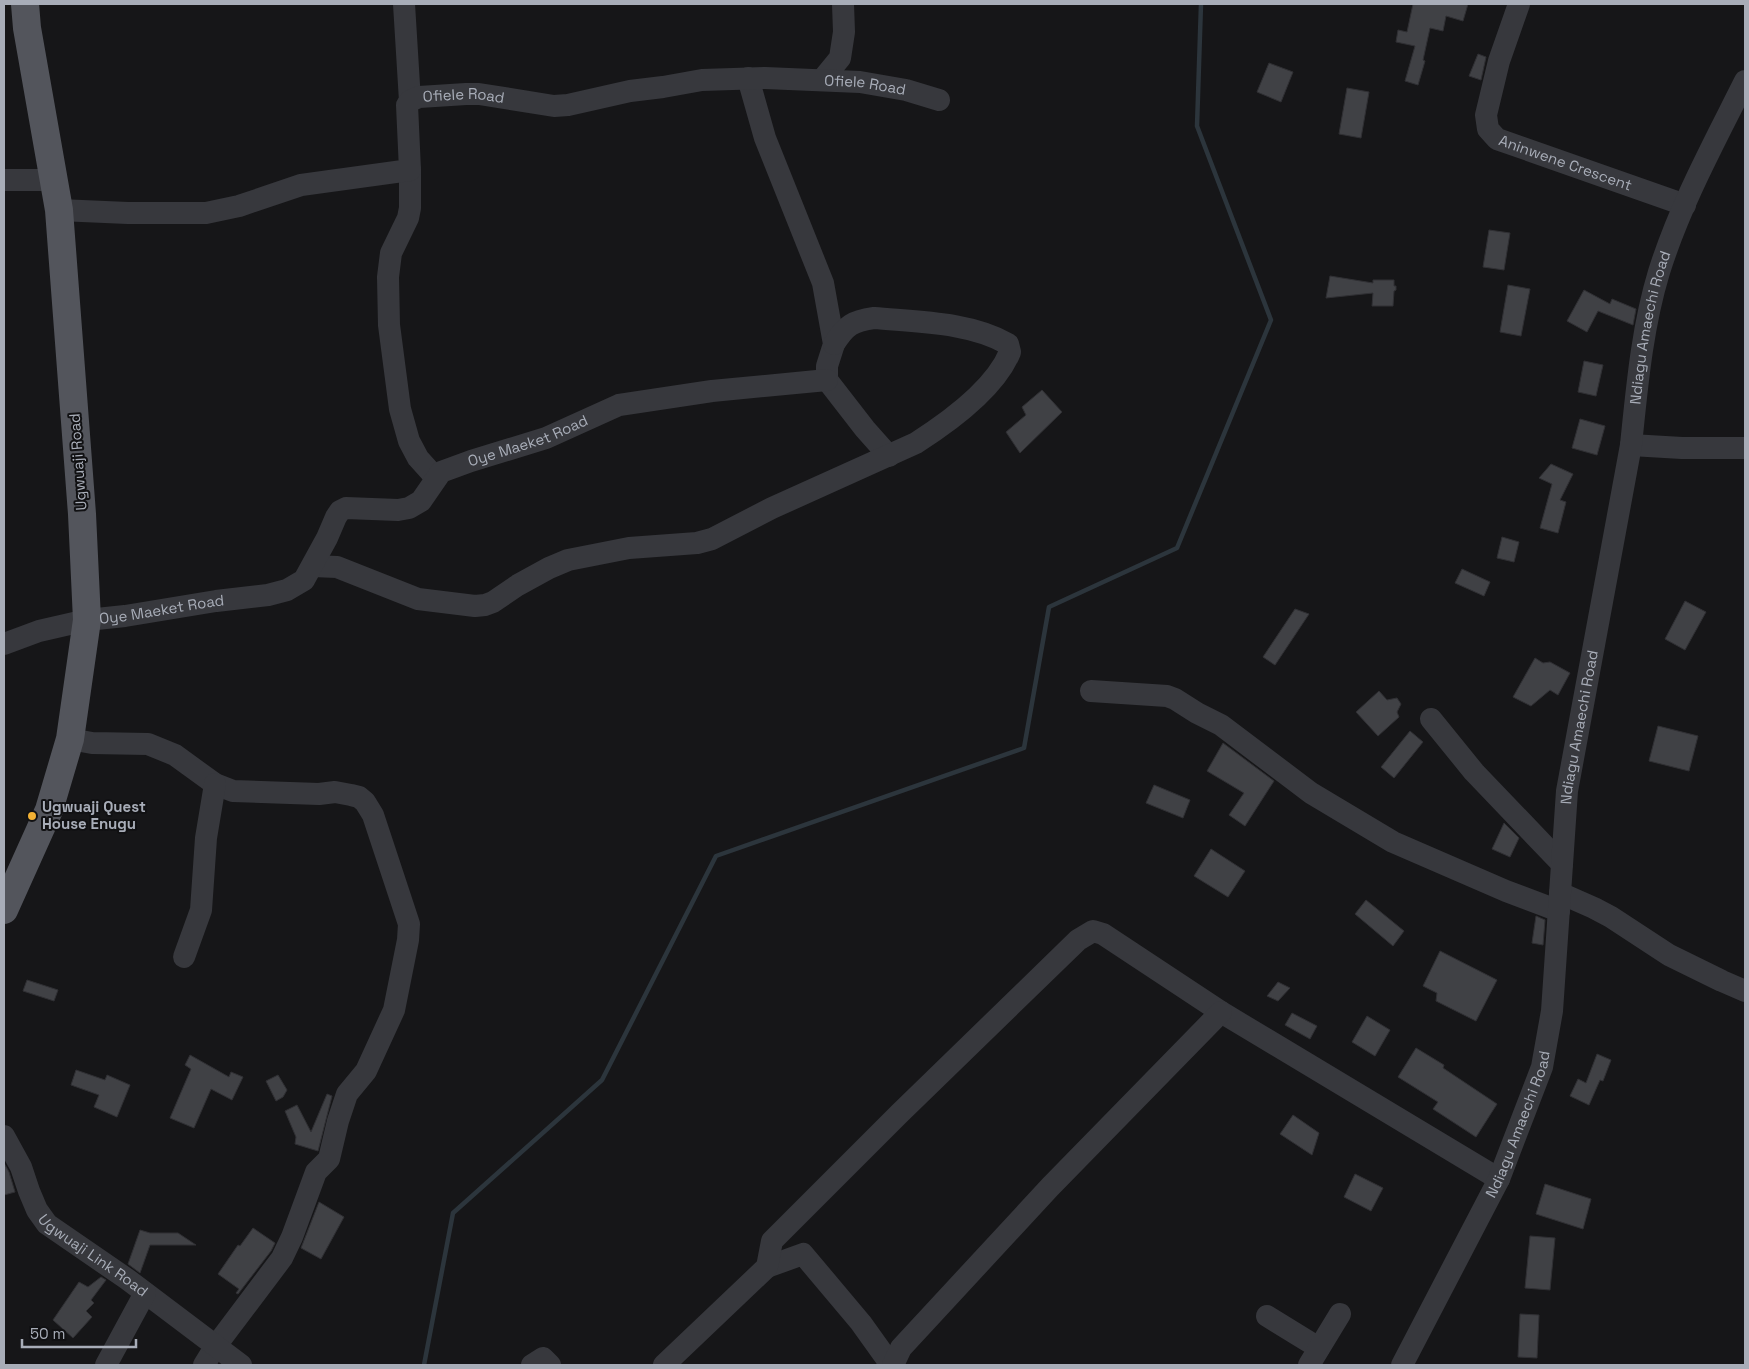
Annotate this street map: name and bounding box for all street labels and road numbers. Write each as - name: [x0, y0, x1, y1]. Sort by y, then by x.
- street label: Ofiele Road: [824, 70, 907, 99]
- street label: Ofiele Road: [422, 84, 506, 107]
- street label: Aninwene Crescent: [1496, 130, 1635, 195]
- street label: Ndiagu Amaechi Road: [1625, 248, 1674, 405]
- street label: Oye Maeket Road: [465, 410, 591, 470]
- street label: Ugwuaji Road: [65, 413, 90, 511]
- street label: Oye Maeket Road: [98, 590, 225, 628]
- street label: Ndiagu Amaechi Road: [1556, 648, 1602, 805]
- street label: Ndiagu Amaechi Road: [1481, 1049, 1554, 1201]
- street label: Ugwuaji Link Road: [34, 1210, 152, 1300]

